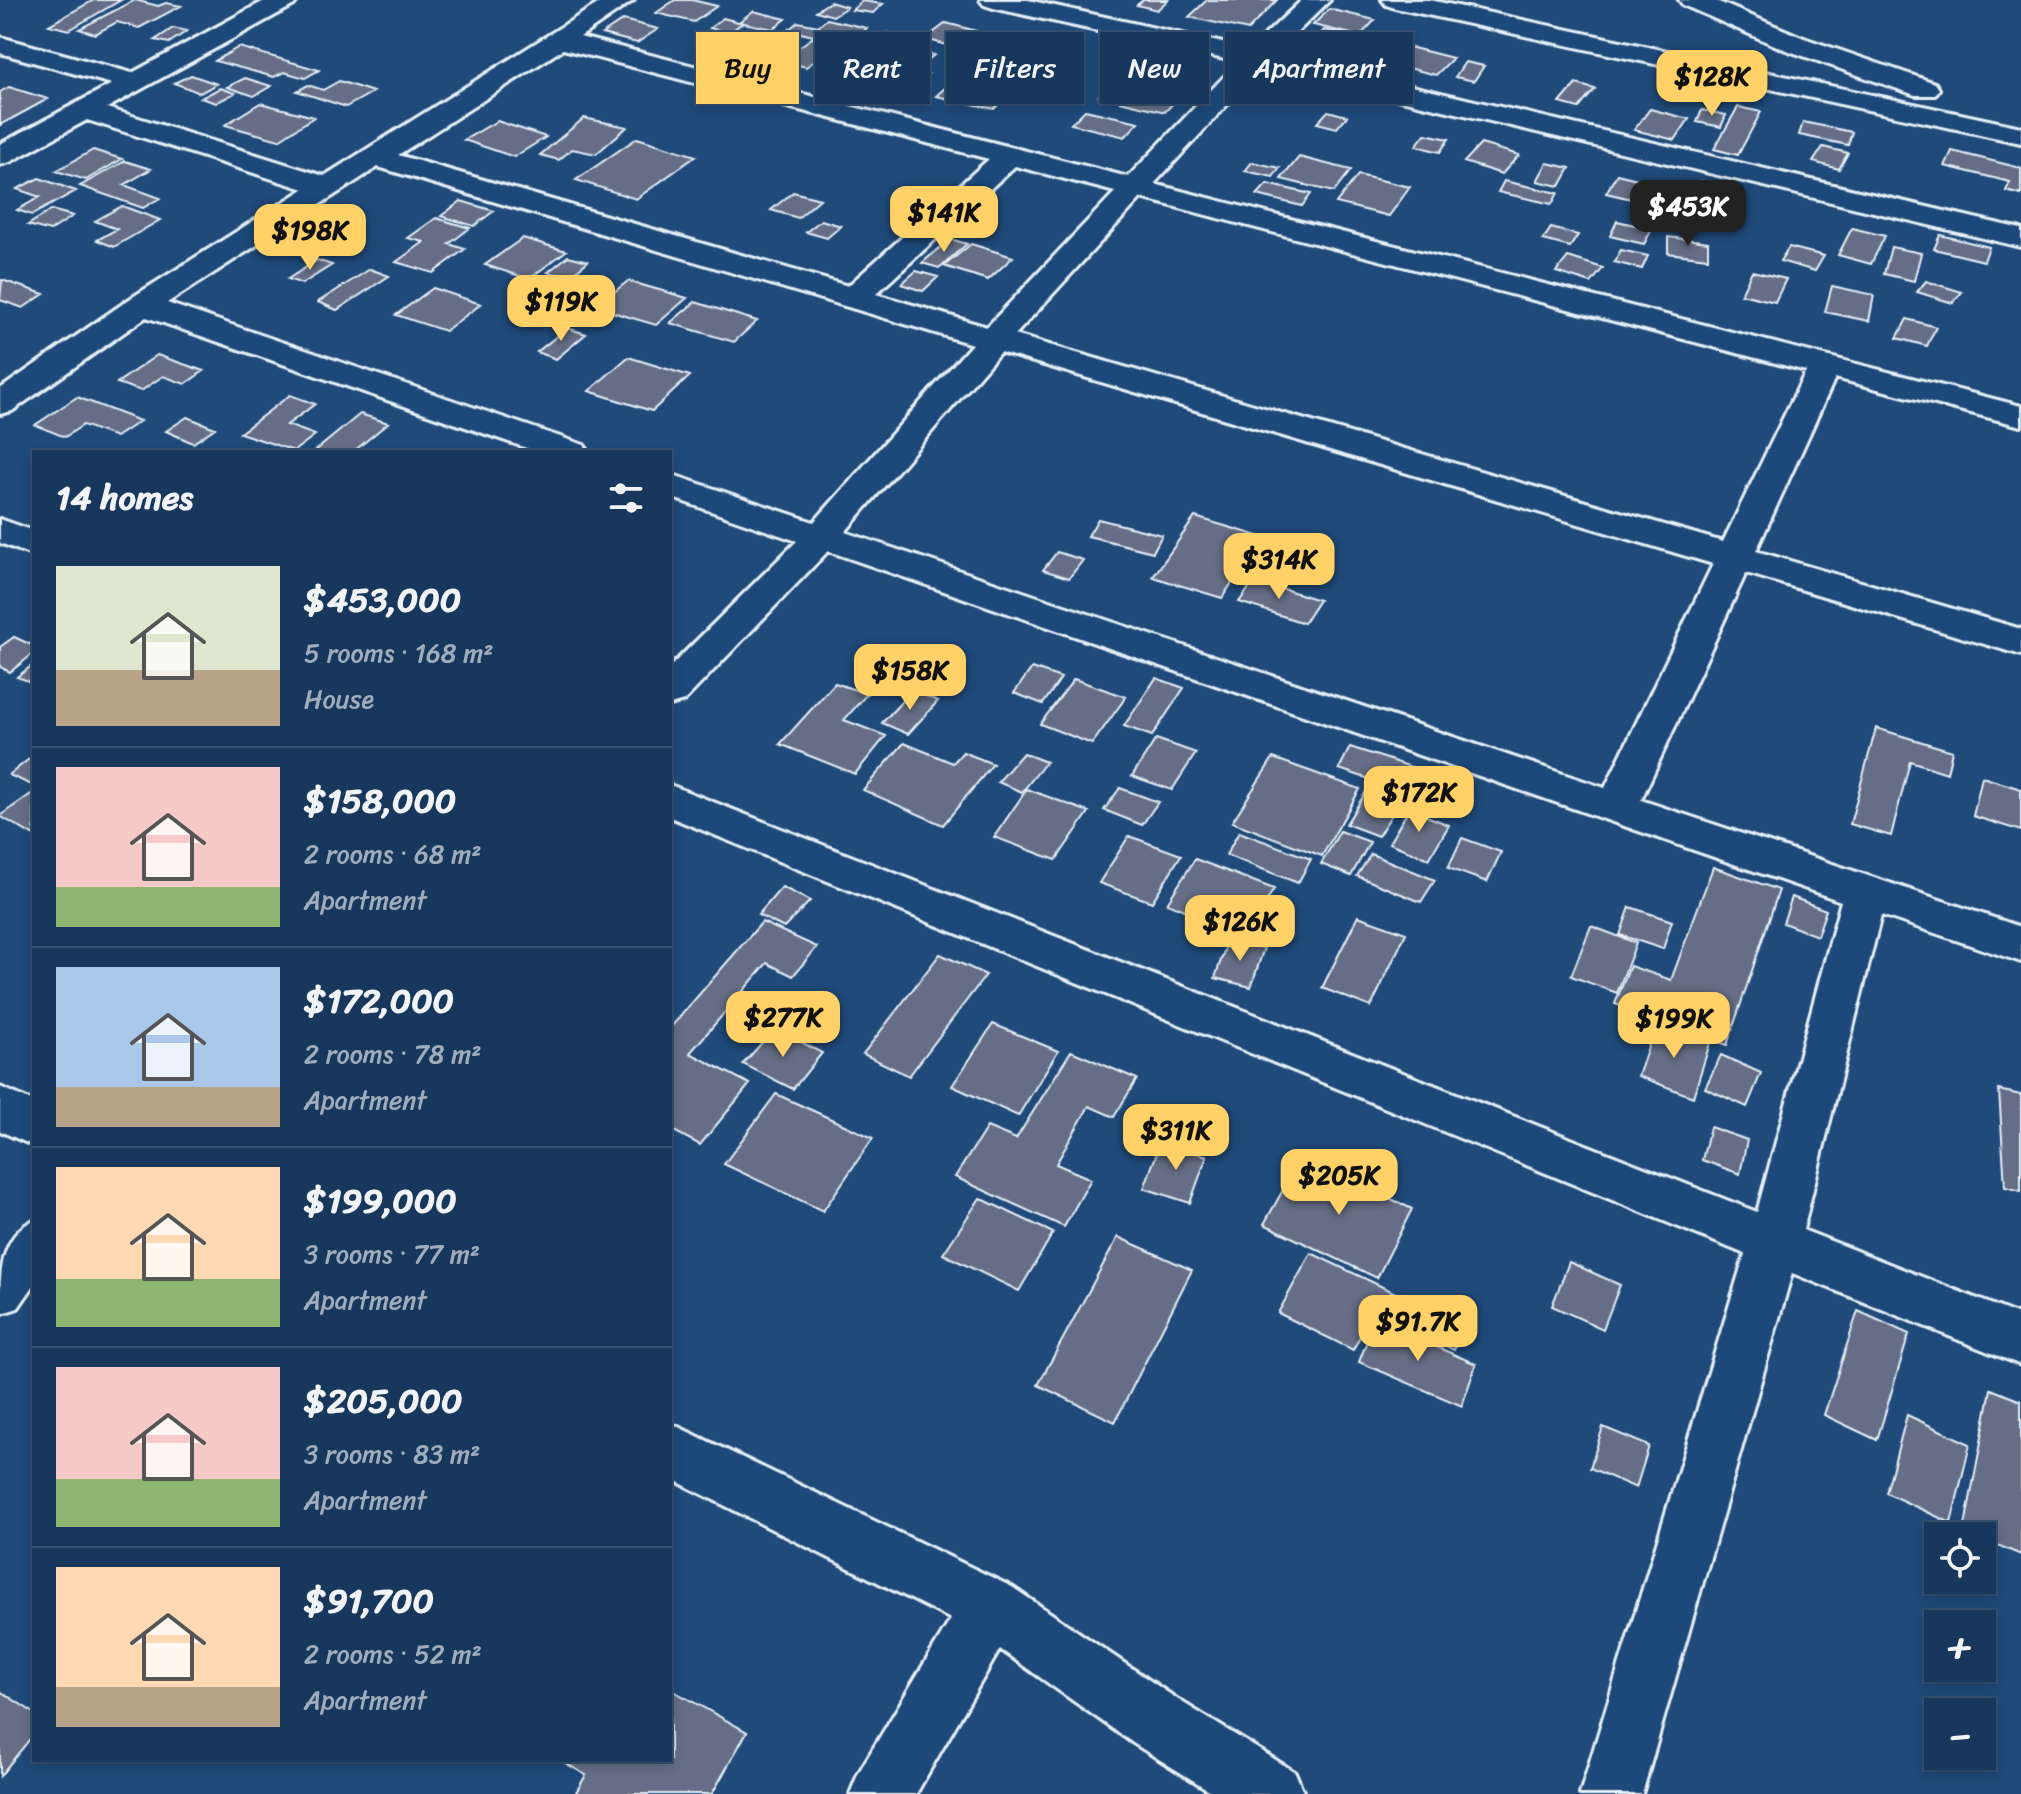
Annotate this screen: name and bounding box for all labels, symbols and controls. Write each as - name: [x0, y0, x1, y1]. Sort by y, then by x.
- chip: Buy: [696, 32, 799, 104]
- chip: Rent: [815, 32, 930, 104]
- chip: Filters: [946, 32, 1084, 104]
- chip: New: [1100, 32, 1209, 104]
- chip: Apartment: [1225, 32, 1413, 104]
- pin: $128K: [1656, 50, 1768, 118]
- text: $128K: [1674, 53, 1750, 99]
- pin: $453K: [1632, 180, 1744, 248]
- text: $453K: [1648, 183, 1728, 229]
- pin: $141K: [888, 186, 1000, 254]
- text: $141K: [908, 189, 980, 235]
- pin: $198K: [254, 204, 366, 272]
- text: $198K: [272, 207, 348, 253]
- pin: $119K: [505, 275, 617, 343]
- text: $119K: [525, 278, 597, 324]
- text: 14 homes: [56, 468, 193, 528]
- icon: filters: [604, 476, 648, 520]
- pin: $314K: [1223, 533, 1335, 601]
- text: $314K: [1242, 536, 1316, 582]
- text: $453,000: [304, 570, 461, 630]
- icon: home: [120, 598, 216, 694]
- text: 5 rooms · 168 m²: [304, 630, 493, 676]
- pin: $158K: [854, 644, 966, 712]
- text: $158K: [872, 647, 948, 693]
- text: House: [304, 676, 374, 722]
- pin: $172K: [1363, 766, 1475, 834]
- text: $172K: [1382, 769, 1456, 815]
- text: $158,000: [304, 771, 456, 831]
- icon: home: [120, 799, 216, 895]
- text: 2 rooms · 68 m²: [304, 831, 481, 877]
- text: Apartment: [304, 877, 427, 923]
- pin: $126K: [1184, 895, 1296, 963]
- text: $126K: [1203, 898, 1277, 944]
- text: $172,000: [304, 971, 454, 1031]
- pin: $277K: [727, 991, 839, 1059]
- pin: $199K: [1618, 992, 1730, 1060]
- text: $277K: [744, 994, 822, 1040]
- text: $199K: [1636, 995, 1712, 1041]
- icon: home: [120, 999, 216, 1095]
- text: 2 rooms · 78 m²: [304, 1031, 481, 1077]
- text: Apartment: [304, 1077, 427, 1123]
- pin: $311K: [1120, 1104, 1232, 1172]
- text: $311K: [1141, 1107, 1211, 1153]
- pin: $205K: [1283, 1149, 1395, 1217]
- text: $205K: [1299, 1152, 1379, 1198]
- text: $199,000: [304, 1171, 457, 1231]
- icon: home: [120, 1199, 216, 1295]
- text: 3 rooms · 77 m²: [304, 1231, 480, 1277]
- text: Apartment: [304, 1277, 427, 1323]
- pin: $91.7K: [1353, 1295, 1483, 1363]
- text: $91.7K: [1376, 1298, 1460, 1344]
- text: $205,000: [304, 1371, 462, 1431]
- icon: home: [120, 1399, 216, 1495]
- text: 3 rooms · 83 m²: [304, 1431, 480, 1477]
- text: Apartment: [304, 1477, 427, 1523]
- map controls: [1924, 1522, 1996, 1770]
- button: locate: [1924, 1522, 1996, 1594]
- text: $91,700: [304, 1571, 434, 1631]
- icon: home: [120, 1599, 216, 1695]
- button: +: [1924, 1610, 1996, 1682]
- text: 2 rooms · 52 m²: [304, 1631, 482, 1677]
- text: Apartment: [304, 1677, 427, 1723]
- button: −: [1924, 1698, 1996, 1770]

